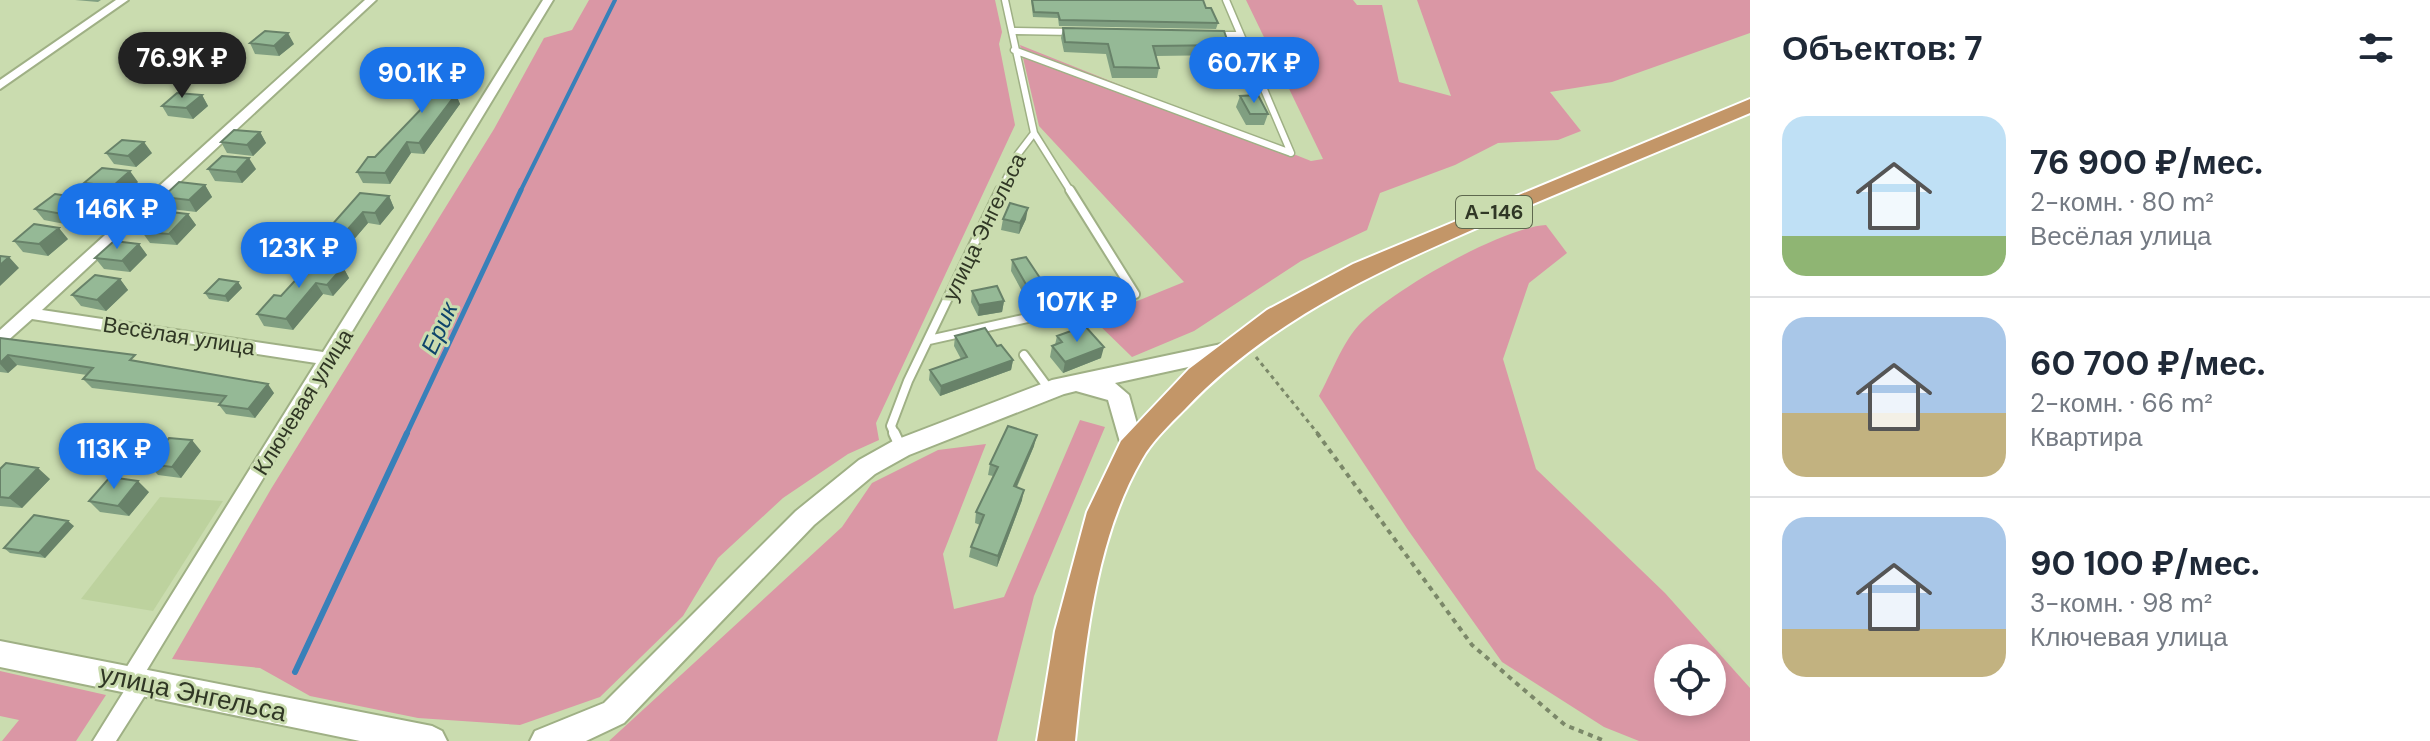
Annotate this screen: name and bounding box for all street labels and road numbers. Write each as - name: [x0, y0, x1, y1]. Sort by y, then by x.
- street label: улица Энгельса: [936, 148, 1033, 306]
- road number: А-146: [1456, 196, 1532, 228]
- street label: Весёлая улица: [101, 310, 258, 362]
- street label: Ключевая улица: [246, 323, 360, 481]
- street label: улица Энгельса: [96, 657, 290, 730]

